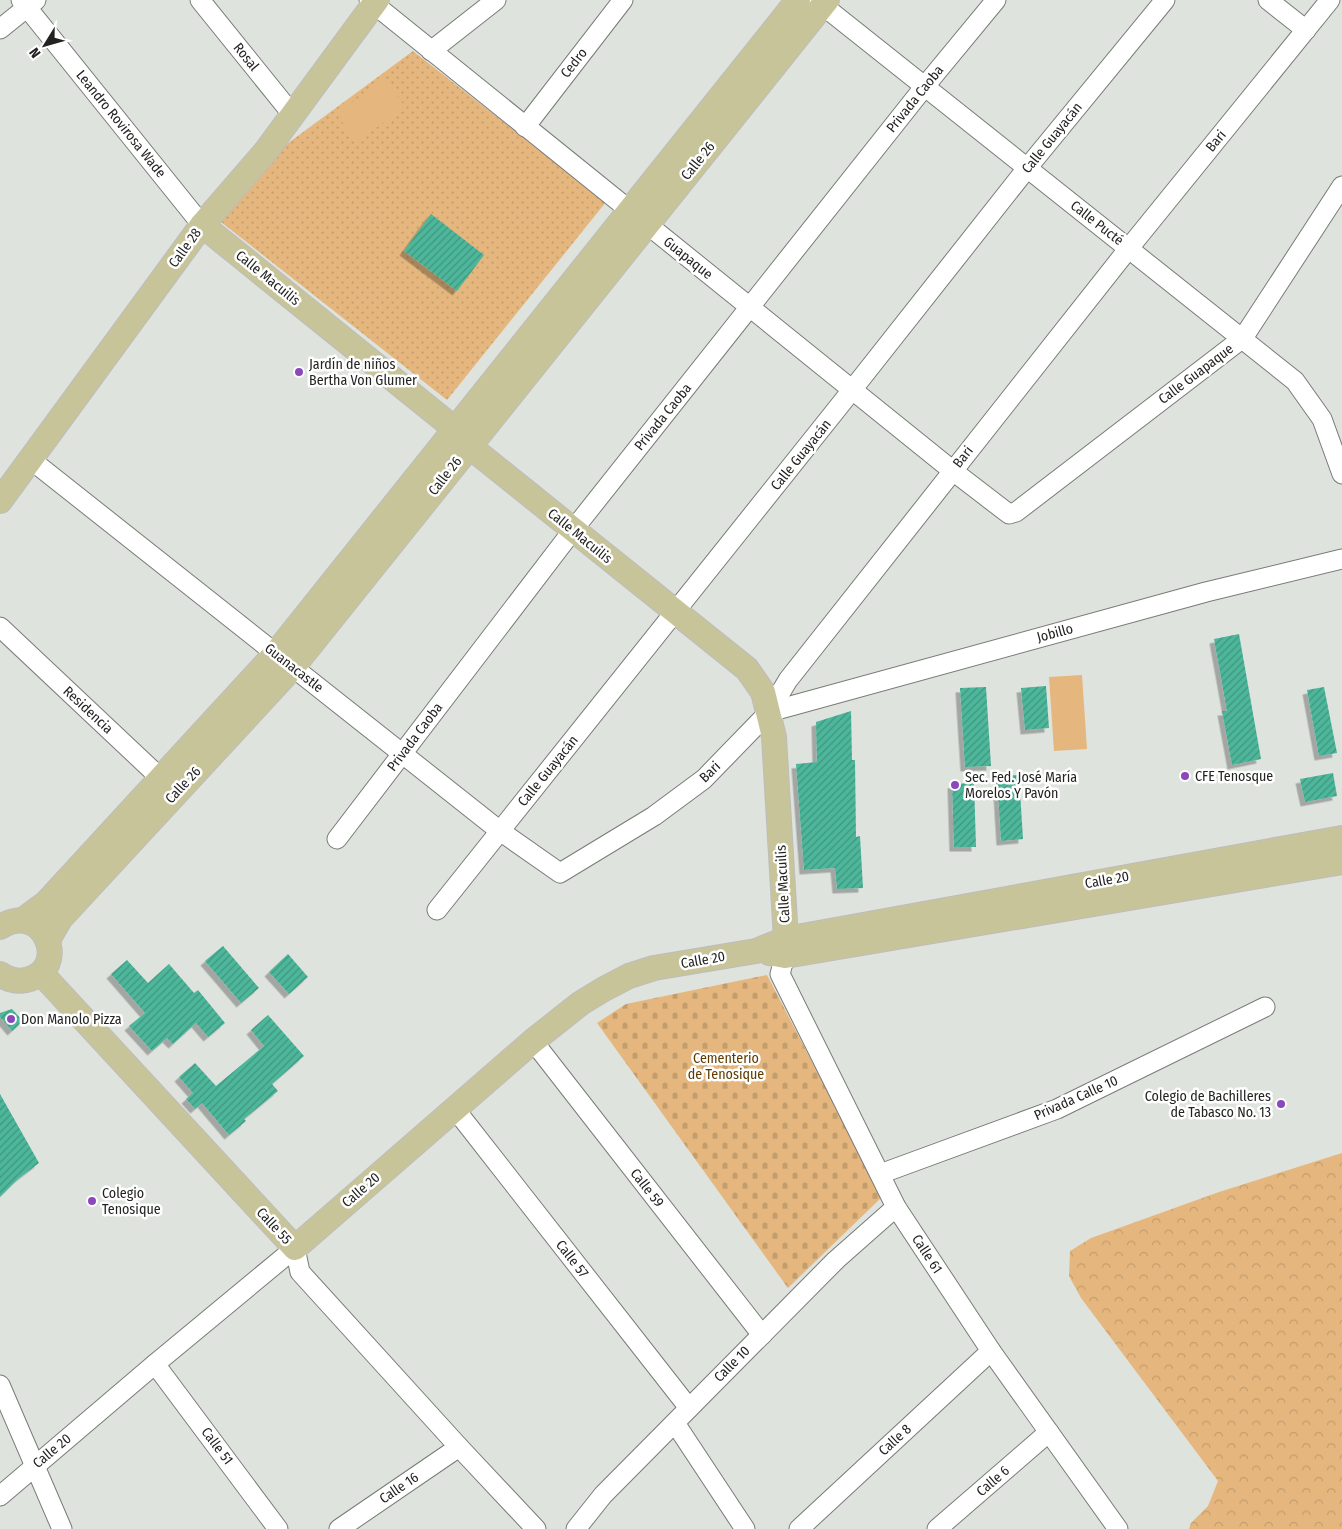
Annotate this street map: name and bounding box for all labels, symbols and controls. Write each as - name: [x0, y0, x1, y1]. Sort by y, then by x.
- north arrow: [20, 20, 70, 70]
- street label: Rosal: [230, 40, 263, 75]
- text: N: [26, 44, 44, 61]
- street label: Cedro: [557, 45, 591, 81]
- street label: Privada Caoba: [883, 62, 947, 136]
- street label: Leandro Rovirosa Wade: [72, 67, 170, 181]
- street label: Calle Guayacán: [1018, 99, 1086, 177]
- street label: Bari: [1202, 127, 1230, 155]
- street label: Calle 26: [677, 138, 719, 184]
- street label: Calle Pucté: [1067, 197, 1127, 249]
- street label: Calle 28: [165, 225, 205, 271]
- street label: Guapaque: [660, 233, 716, 283]
- street label: Calle Macuilis: [232, 247, 304, 309]
- street label: Calle Guapaque: [1155, 340, 1237, 408]
- place label: Jardín de niños Bertha Von Glumer: [309, 356, 417, 389]
- marker: Jardín de niños Bertha Von Glumer: [293, 366, 305, 378]
- street label: Privada Caoba: [631, 380, 695, 454]
- street label: Calle Guayacán: [767, 416, 835, 494]
- street label: Bari: [949, 443, 977, 471]
- street label: Calle 26: [425, 453, 465, 499]
- street label: Calle Macuilis: [544, 505, 616, 567]
- street label: Jobillo: [1035, 620, 1075, 646]
- street label: Guanacastle: [261, 640, 327, 696]
- street label: Residencia: [60, 683, 117, 737]
- street label: Privada Caoba: [384, 699, 446, 775]
- street label: Calle Guayacán: [514, 732, 582, 810]
- street label: Bari: [696, 758, 724, 786]
- street label: Calle 26: [162, 763, 204, 807]
- place label: CFE Tenosque: [1195, 768, 1273, 785]
- place label: Sec. Fed. José María Morelos Y Pavón: [965, 769, 1077, 802]
- marker: CFE Tenosque: [1179, 770, 1191, 782]
- marker: Sec. Fed. José María Morelos Y Pavón: [949, 779, 961, 791]
- street label: Calle Macuilis: [772, 845, 794, 923]
- street label: Calle 20: [1084, 868, 1130, 892]
- street label: Calle 20: [680, 948, 726, 972]
- place label: Don Manolo Pizza: [21, 1011, 122, 1028]
- marker: Don Manolo Pizza: [5, 1013, 17, 1025]
- park label: Cementerio de Tenosique: [688, 1050, 764, 1083]
- street label: Privada Calle 10: [1031, 1072, 1121, 1124]
- place label: Colegio de Bachilleres de Tabasco No. 13: [1145, 1088, 1271, 1121]
- marker: Colegio de Bachilleres de Tabasco No. 13: [1275, 1098, 1287, 1110]
- street label: Calle 59: [627, 1165, 667, 1211]
- street label: Calle 20: [339, 1169, 383, 1211]
- place label: Colegio Tenosique: [102, 1185, 161, 1218]
- marker: Colegio Tenosique: [86, 1195, 98, 1207]
- street label: Calle 55: [253, 1204, 295, 1248]
- street label: Calle 61: [908, 1231, 946, 1277]
- street label: Calle 57: [552, 1237, 592, 1281]
- street label: Calle 10: [710, 1342, 754, 1386]
- street label: Calle 8: [875, 1421, 915, 1459]
- street label: Calle 51: [197, 1424, 237, 1468]
- street label: Calle 20: [29, 1430, 75, 1472]
- street label: Calle 6: [973, 1462, 1013, 1500]
- street label: Calle 16: [376, 1469, 422, 1507]

